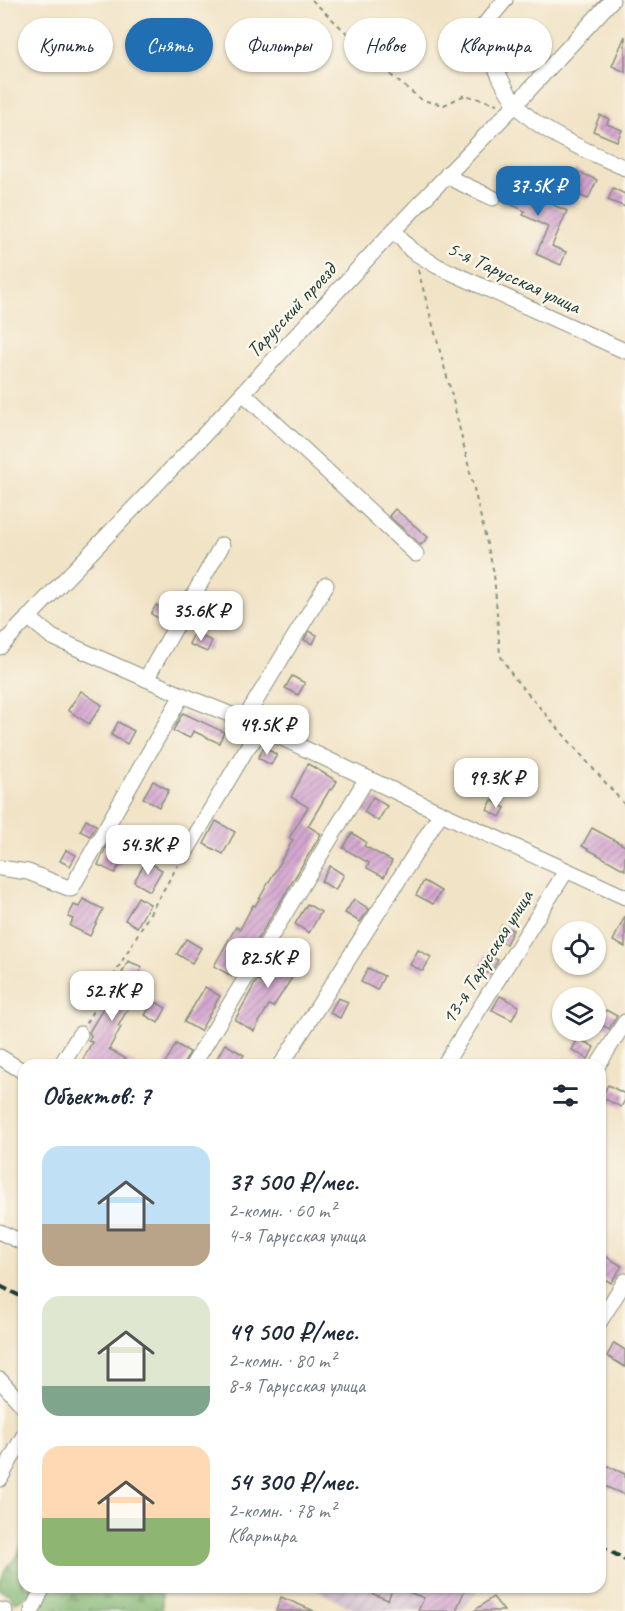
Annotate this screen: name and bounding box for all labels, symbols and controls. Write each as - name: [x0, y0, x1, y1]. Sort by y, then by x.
- chip: Купить: [18, 18, 113, 72]
- chip: Снять: [125, 18, 213, 72]
- chip: Фильтры: [225, 18, 332, 72]
- chip: Новое: [344, 18, 426, 72]
- chip: Квартира: [438, 18, 552, 72]
- pin: 37.5K ₽: [483, 166, 593, 217]
- text: 37.5K ₽: [510, 173, 566, 198]
- street label: 5-я Тарусская улица: [443, 235, 586, 320]
- street label: Тарусский проезд: [241, 255, 343, 363]
- pin: 35.6K ₽: [146, 591, 256, 642]
- text: 35.6K ₽: [173, 598, 229, 623]
- pin: 49.5K ₽: [212, 705, 322, 756]
- text: 49.5K ₽: [239, 712, 295, 737]
- pin: 99.3K ₽: [441, 758, 551, 809]
- text: 99.3K ₽: [468, 765, 524, 790]
- pin: 54.3K ₽: [93, 825, 203, 876]
- text: 54.3K ₽: [120, 832, 176, 857]
- street label: 13-я Тарусская улица: [435, 884, 539, 1029]
- map controls: [552, 921, 606, 1041]
- button: locate: [552, 921, 606, 975]
- pin: 82.5K ₽: [213, 938, 323, 989]
- text: 82.5K ₽: [240, 945, 296, 970]
- pin: 52.7K ₽: [57, 971, 167, 1022]
- text: 52.7K ₽: [84, 978, 140, 1003]
- button: layers: [552, 987, 606, 1041]
- text: Объектов: 7: [42, 1079, 151, 1112]
- icon: filters: [549, 1079, 582, 1112]
- text: 37 500 ₽/мес.: [228, 1165, 358, 1198]
- icon: home: [90, 1170, 162, 1242]
- text: 2-комн. · 60 m²: [228, 1198, 336, 1223]
- text: 4-я Тарусская улица: [228, 1223, 365, 1248]
- text: 49 500 ₽/мес.: [228, 1315, 358, 1348]
- icon: home: [90, 1320, 162, 1392]
- text: 2-комн. · 80 m²: [228, 1348, 336, 1373]
- text: 8-я Тарусская улица: [228, 1373, 365, 1398]
- text: 54 300 ₽/мес.: [228, 1465, 359, 1498]
- icon: home: [90, 1470, 162, 1542]
- text: 2-комн. · 78 m²: [228, 1498, 336, 1523]
- text: Квартира: [228, 1523, 296, 1548]

